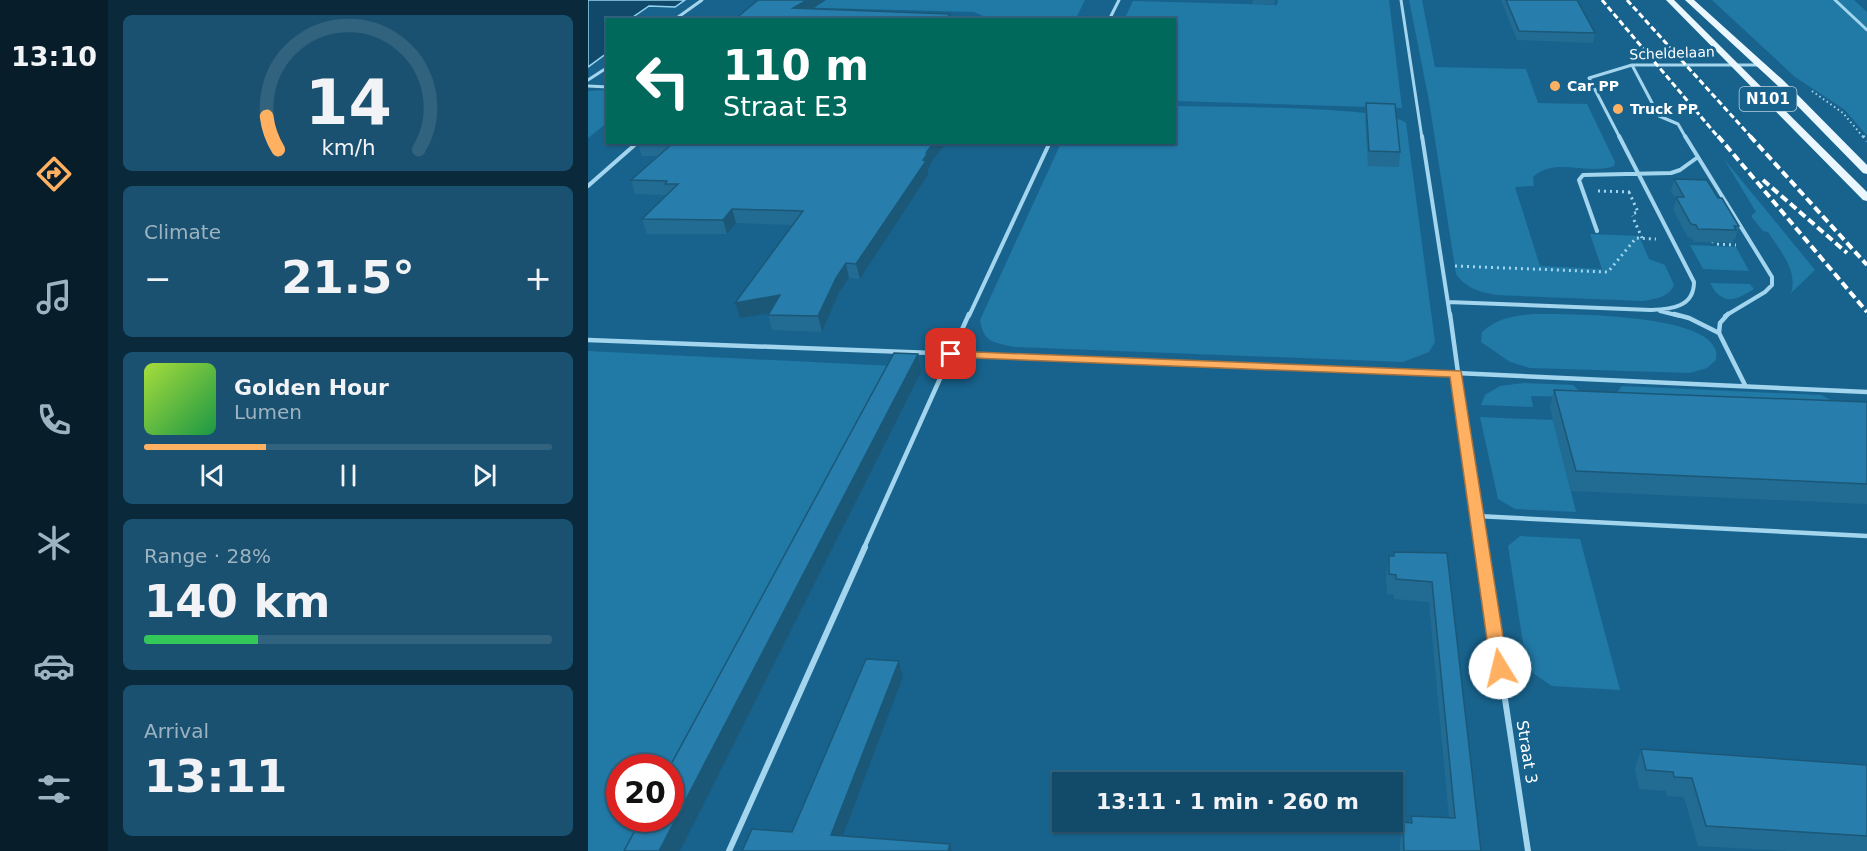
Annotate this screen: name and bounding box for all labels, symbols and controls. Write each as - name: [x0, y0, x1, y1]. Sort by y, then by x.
- text: 13:10: [11, 41, 97, 72]
- text: 110 m: [723, 41, 869, 90]
- icon: left: [624, 42, 702, 120]
- street label: Scheldelaan: [1629, 44, 1715, 62]
- text: 14: [305, 66, 391, 139]
- place label: Car PP: [1567, 78, 1619, 94]
- marker: Car PP: [1548, 79, 1562, 93]
- road number: N101: [1740, 87, 1796, 111]
- text: Straat E3: [723, 91, 848, 122]
- place label: Truck PP: [1630, 101, 1698, 117]
- marker: Truck PP: [1611, 102, 1625, 116]
- text: km/h: [321, 135, 375, 160]
- icon: directions: [33, 153, 75, 195]
- text: Climate: [144, 220, 221, 244]
- text: 21.5°: [281, 251, 415, 304]
- text: −: [144, 259, 172, 298]
- text: +: [524, 259, 552, 298]
- icon: music: [33, 276, 75, 318]
- pin: [925, 328, 976, 379]
- icon: arrive: [934, 337, 967, 370]
- text: Golden Hour: [234, 375, 389, 400]
- icon: phone: [33, 399, 75, 441]
- text: Lumen: [234, 400, 302, 424]
- icon: previous: [196, 459, 229, 492]
- icon: pause: [332, 459, 365, 492]
- icon: next: [468, 459, 501, 492]
- icon: climate: [33, 522, 75, 564]
- text: Range · 28%: [144, 544, 271, 568]
- text: 140 km: [144, 575, 330, 628]
- position arrow: [1468, 636, 1532, 700]
- icon: car: [33, 645, 75, 687]
- text: Arrival: [144, 719, 209, 743]
- street label: Straat 3: [1513, 719, 1541, 785]
- text: 13:11: [144, 750, 287, 803]
- speed limit sign: 20: [606, 754, 684, 832]
- icon: filters: [33, 768, 75, 810]
- text: 13:11 · 1 min · 260 m: [1096, 789, 1359, 814]

